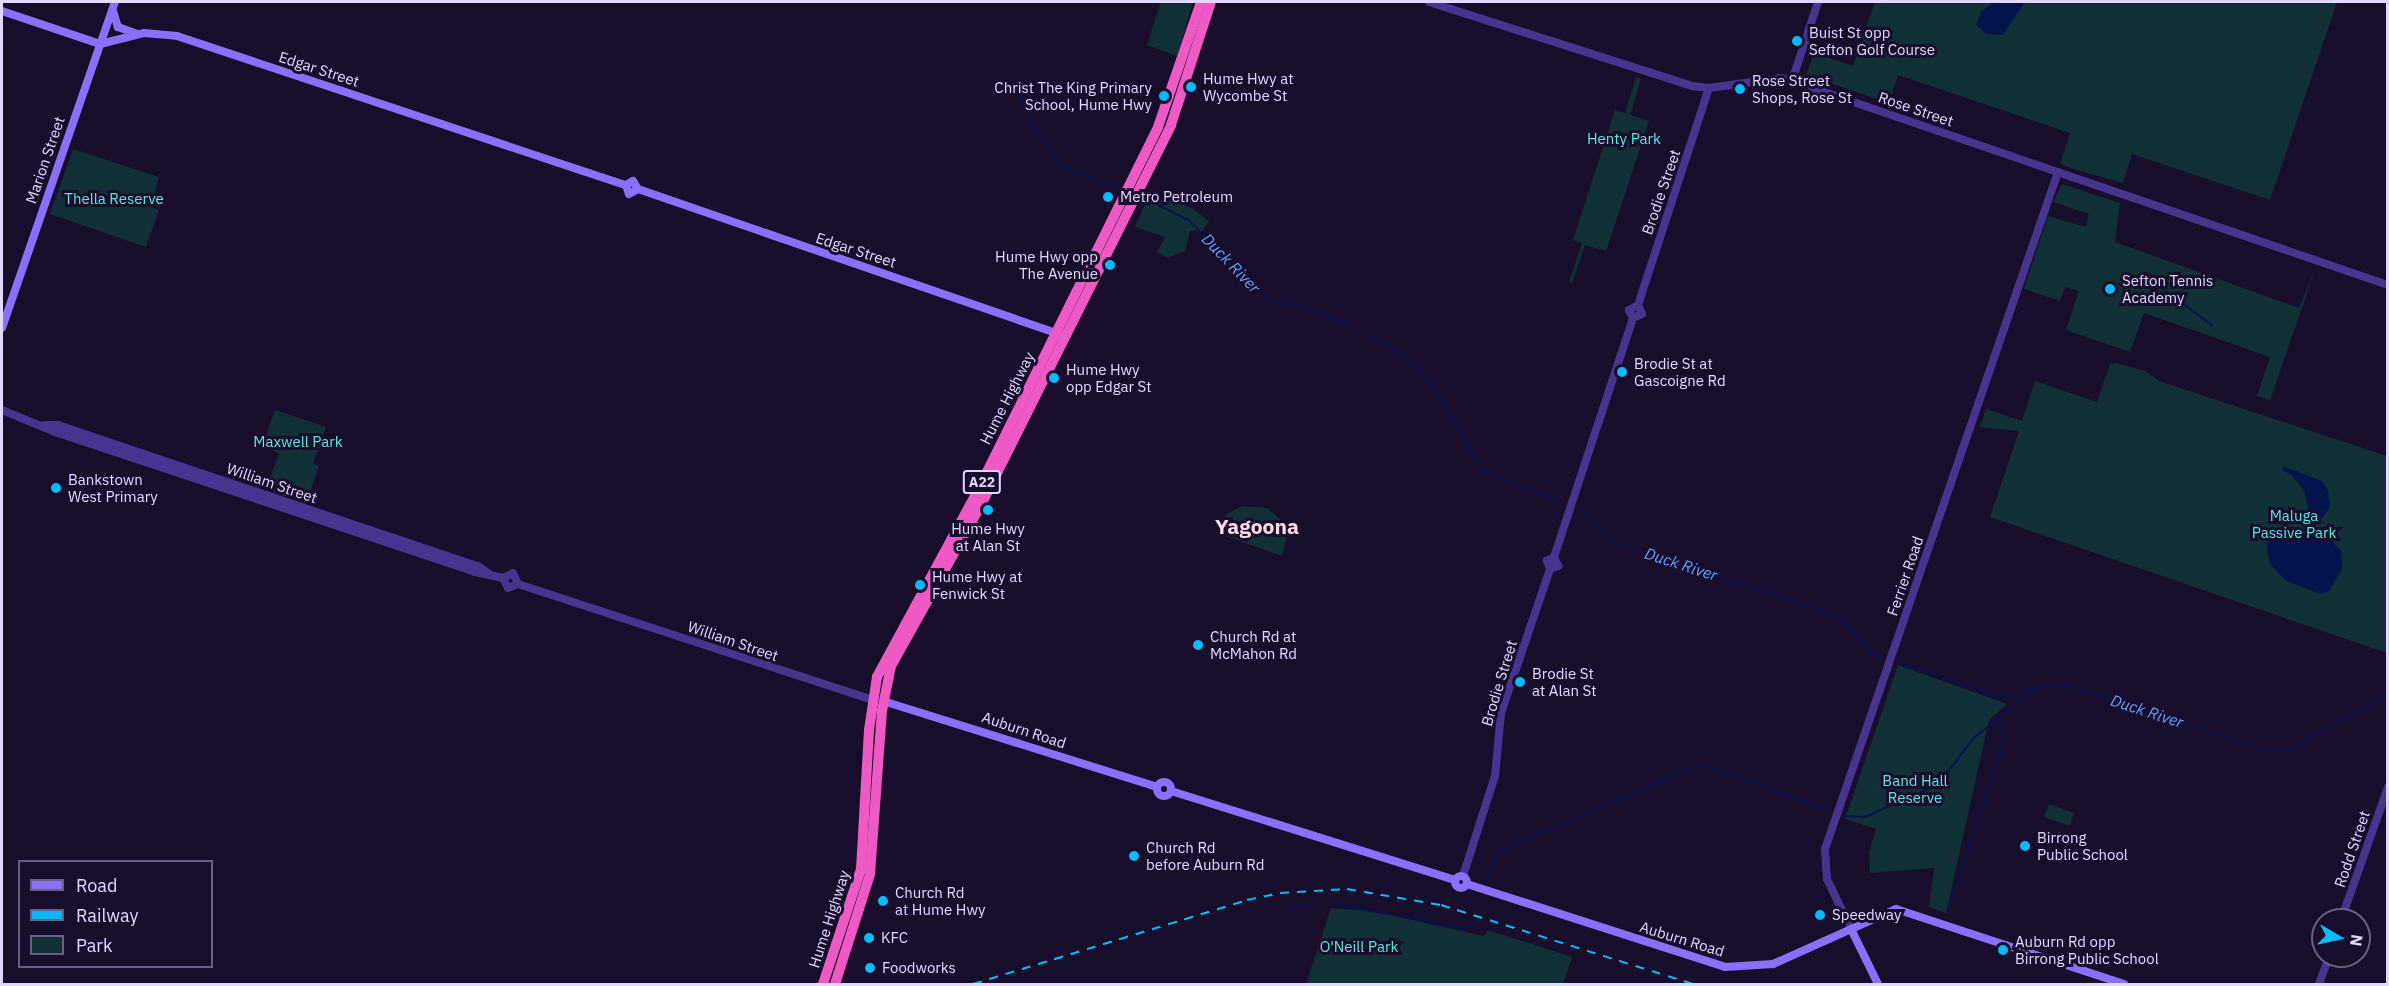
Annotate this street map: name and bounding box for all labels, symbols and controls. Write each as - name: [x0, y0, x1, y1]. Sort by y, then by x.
- place label: Buist St opp Sefton Golf Course: [1809, 23, 1935, 58]
- marker: Buist St opp Sefton Golf Course: [1790, 34, 1804, 48]
- street label: Edgar Street: [277, 48, 361, 90]
- place label: Hume Hwy at Wycombe St: [1203, 69, 1293, 104]
- place label: Rose Street Shops, Rose St: [1752, 71, 1852, 106]
- place label: Christ The King Primary School, Hume Hwy: [994, 78, 1152, 113]
- marker: Hume Hwy at Wycombe St: [1184, 80, 1198, 94]
- marker: Rose Street Shops, Rose St: [1733, 82, 1747, 96]
- street label: Rose Street: [1876, 88, 1956, 130]
- marker: Christ The King Primary School, Hume Hwy: [1157, 89, 1171, 103]
- street label: Marion Street: [22, 114, 68, 206]
- park label: Henty Park: [1587, 130, 1661, 148]
- street label: Brodie Street: [1638, 147, 1684, 237]
- place label: Metro Petroleum: [1120, 188, 1233, 206]
- park label: Thella Reserve: [64, 190, 164, 208]
- marker: Metro Petroleum: [1101, 190, 1115, 204]
- street label: Edgar Street: [814, 229, 898, 271]
- water label: Duck River: [1198, 229, 1264, 297]
- place label: Hume Hwy opp The Avenue: [995, 247, 1098, 282]
- marker: Hume Hwy opp The Avenue: [1103, 258, 1117, 272]
- place label: Sefton Tennis Academy: [2122, 271, 2213, 306]
- marker: Sefton Tennis Academy: [2103, 282, 2117, 296]
- street label: Hume Highway: [976, 349, 1038, 447]
- place label: Brodie St at Gascoigne Rd: [1634, 354, 1726, 389]
- place label: Hume Hwy opp Edgar St: [1066, 360, 1152, 395]
- marker: Brodie St at Gascoigne Rd: [1615, 365, 1629, 379]
- marker: Hume Hwy opp Edgar St: [1047, 371, 1061, 385]
- park label: Maxwell Park: [253, 433, 343, 451]
- street label: William Street: [224, 459, 320, 507]
- place label: Bankstown West Primary: [68, 470, 158, 505]
- road number: A22: [962, 471, 1002, 493]
- marker: Bankstown West Primary: [49, 481, 63, 495]
- marker: Hume Hwy at Alan St: [981, 503, 995, 517]
- park label: Maluga Passive Park: [2252, 506, 2336, 541]
- district label: Yagoona: [1215, 513, 1299, 539]
- place label: Hume Hwy at Alan St: [951, 519, 1025, 554]
- street label: Ferrier Road: [1883, 534, 1927, 618]
- water label: Duck River: [1642, 543, 1720, 585]
- place label: Hume Hwy at Fenwick St: [932, 567, 1022, 602]
- marker: Hume Hwy at Fenwick St: [913, 578, 927, 592]
- street label: William Street: [685, 617, 781, 665]
- place label: Church Rd at McMahon Rd: [1210, 627, 1297, 662]
- marker: Church Rd at McMahon Rd: [1191, 638, 1205, 652]
- street label: Brodie Street: [1477, 638, 1521, 728]
- place label: Brodie St at Alan St: [1532, 664, 1597, 699]
- marker: Brodie St at Alan St: [1513, 675, 1527, 689]
- water label: Duck River: [2108, 690, 2186, 732]
- street label: Auburn Road: [980, 708, 1068, 752]
- park label: Band Hall Reserve: [1882, 771, 1948, 806]
- street label: Rodd Street: [2330, 808, 2374, 890]
- place label: Birrong Public School: [2037, 828, 2128, 863]
- place label: Church Rd before Auburn Rd: [1146, 838, 1264, 873]
- marker: Birrong Public School: [2018, 839, 2032, 853]
- marker: Church Rd before Auburn Rd: [1127, 849, 1141, 863]
- legend: [18, 860, 213, 968]
- street label: Hume Highway: [805, 868, 853, 970]
- text: Road: [76, 874, 117, 897]
- place label: Church Rd at Hume Hwy: [895, 883, 985, 918]
- marker: Church Rd at Hume Hwy: [876, 894, 890, 908]
- text: Railway: [76, 904, 138, 927]
- place label: Speedway: [1832, 906, 1901, 924]
- marker: Speedway: [1813, 908, 1827, 922]
- north arrow: [2311, 908, 2371, 968]
- street label: Auburn Road: [1638, 918, 1726, 960]
- place label: KFC: [881, 929, 908, 947]
- marker: KFC: [862, 931, 876, 945]
- place label: Auburn Rd opp Birrong Public School: [2015, 932, 2159, 967]
- text: N: [2346, 933, 2368, 948]
- text: Park: [76, 934, 112, 957]
- park label: O'Neill Park: [1320, 938, 1398, 956]
- marker: Auburn Rd opp Birrong Public School: [1996, 943, 2010, 957]
- place label: Foodworks: [882, 959, 956, 977]
- marker: Foodworks: [863, 961, 877, 975]

